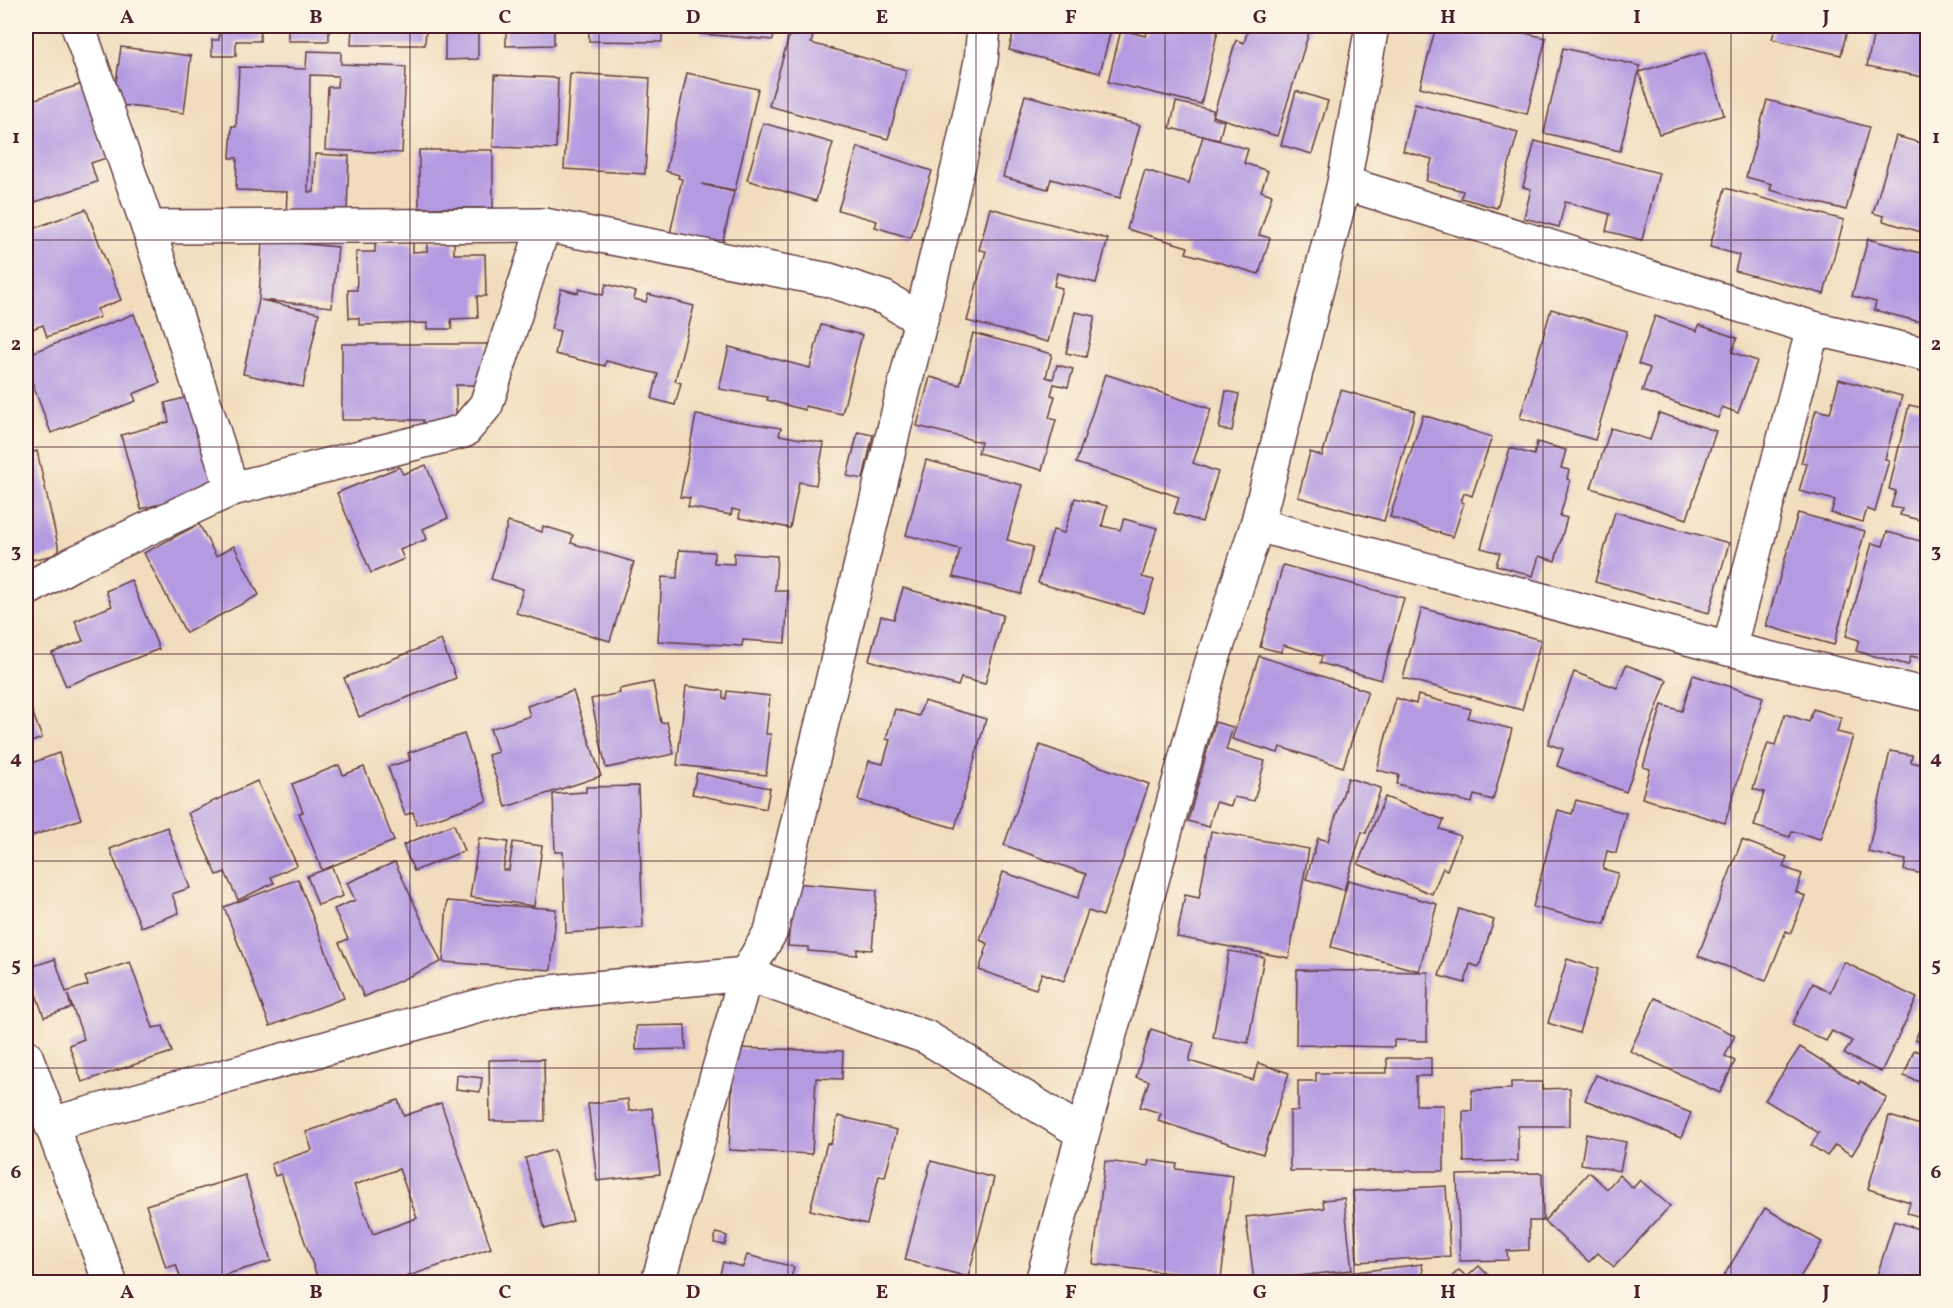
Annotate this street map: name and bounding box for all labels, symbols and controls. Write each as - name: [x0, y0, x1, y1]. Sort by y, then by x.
- text: A: [120, 4, 134, 32]
- text: B: [309, 4, 323, 32]
- text: C: [499, 4, 512, 32]
- text: D: [686, 4, 700, 32]
- text: E: [876, 4, 888, 32]
- text: F: [1065, 4, 1077, 32]
- text: G: [1253, 4, 1267, 32]
- text: H: [1440, 4, 1456, 32]
- text: I: [1633, 4, 1641, 32]
- text: J: [1821, 4, 1830, 32]
- text: 1: [12, 124, 20, 152]
- text: 1: [1932, 124, 1940, 152]
- text: 2: [11, 331, 21, 359]
- text: 2: [1931, 331, 1941, 359]
- text: 3: [11, 538, 21, 566]
- text: 3: [1931, 538, 1941, 566]
- text: 4: [10, 745, 22, 773]
- text: 4: [1930, 745, 1942, 773]
- text: 5: [11, 952, 21, 980]
- text: 5: [1931, 952, 1941, 980]
- text: 6: [11, 1159, 22, 1187]
- text: 6: [1931, 1159, 1942, 1187]
- text: A: [120, 1279, 134, 1307]
- text: B: [309, 1279, 323, 1307]
- text: C: [499, 1279, 512, 1307]
- text: D: [686, 1279, 700, 1307]
- text: E: [876, 1279, 888, 1307]
- text: F: [1065, 1279, 1077, 1307]
- text: G: [1253, 1279, 1267, 1307]
- text: H: [1440, 1279, 1456, 1307]
- text: I: [1633, 1279, 1641, 1307]
- text: J: [1821, 1279, 1830, 1307]

